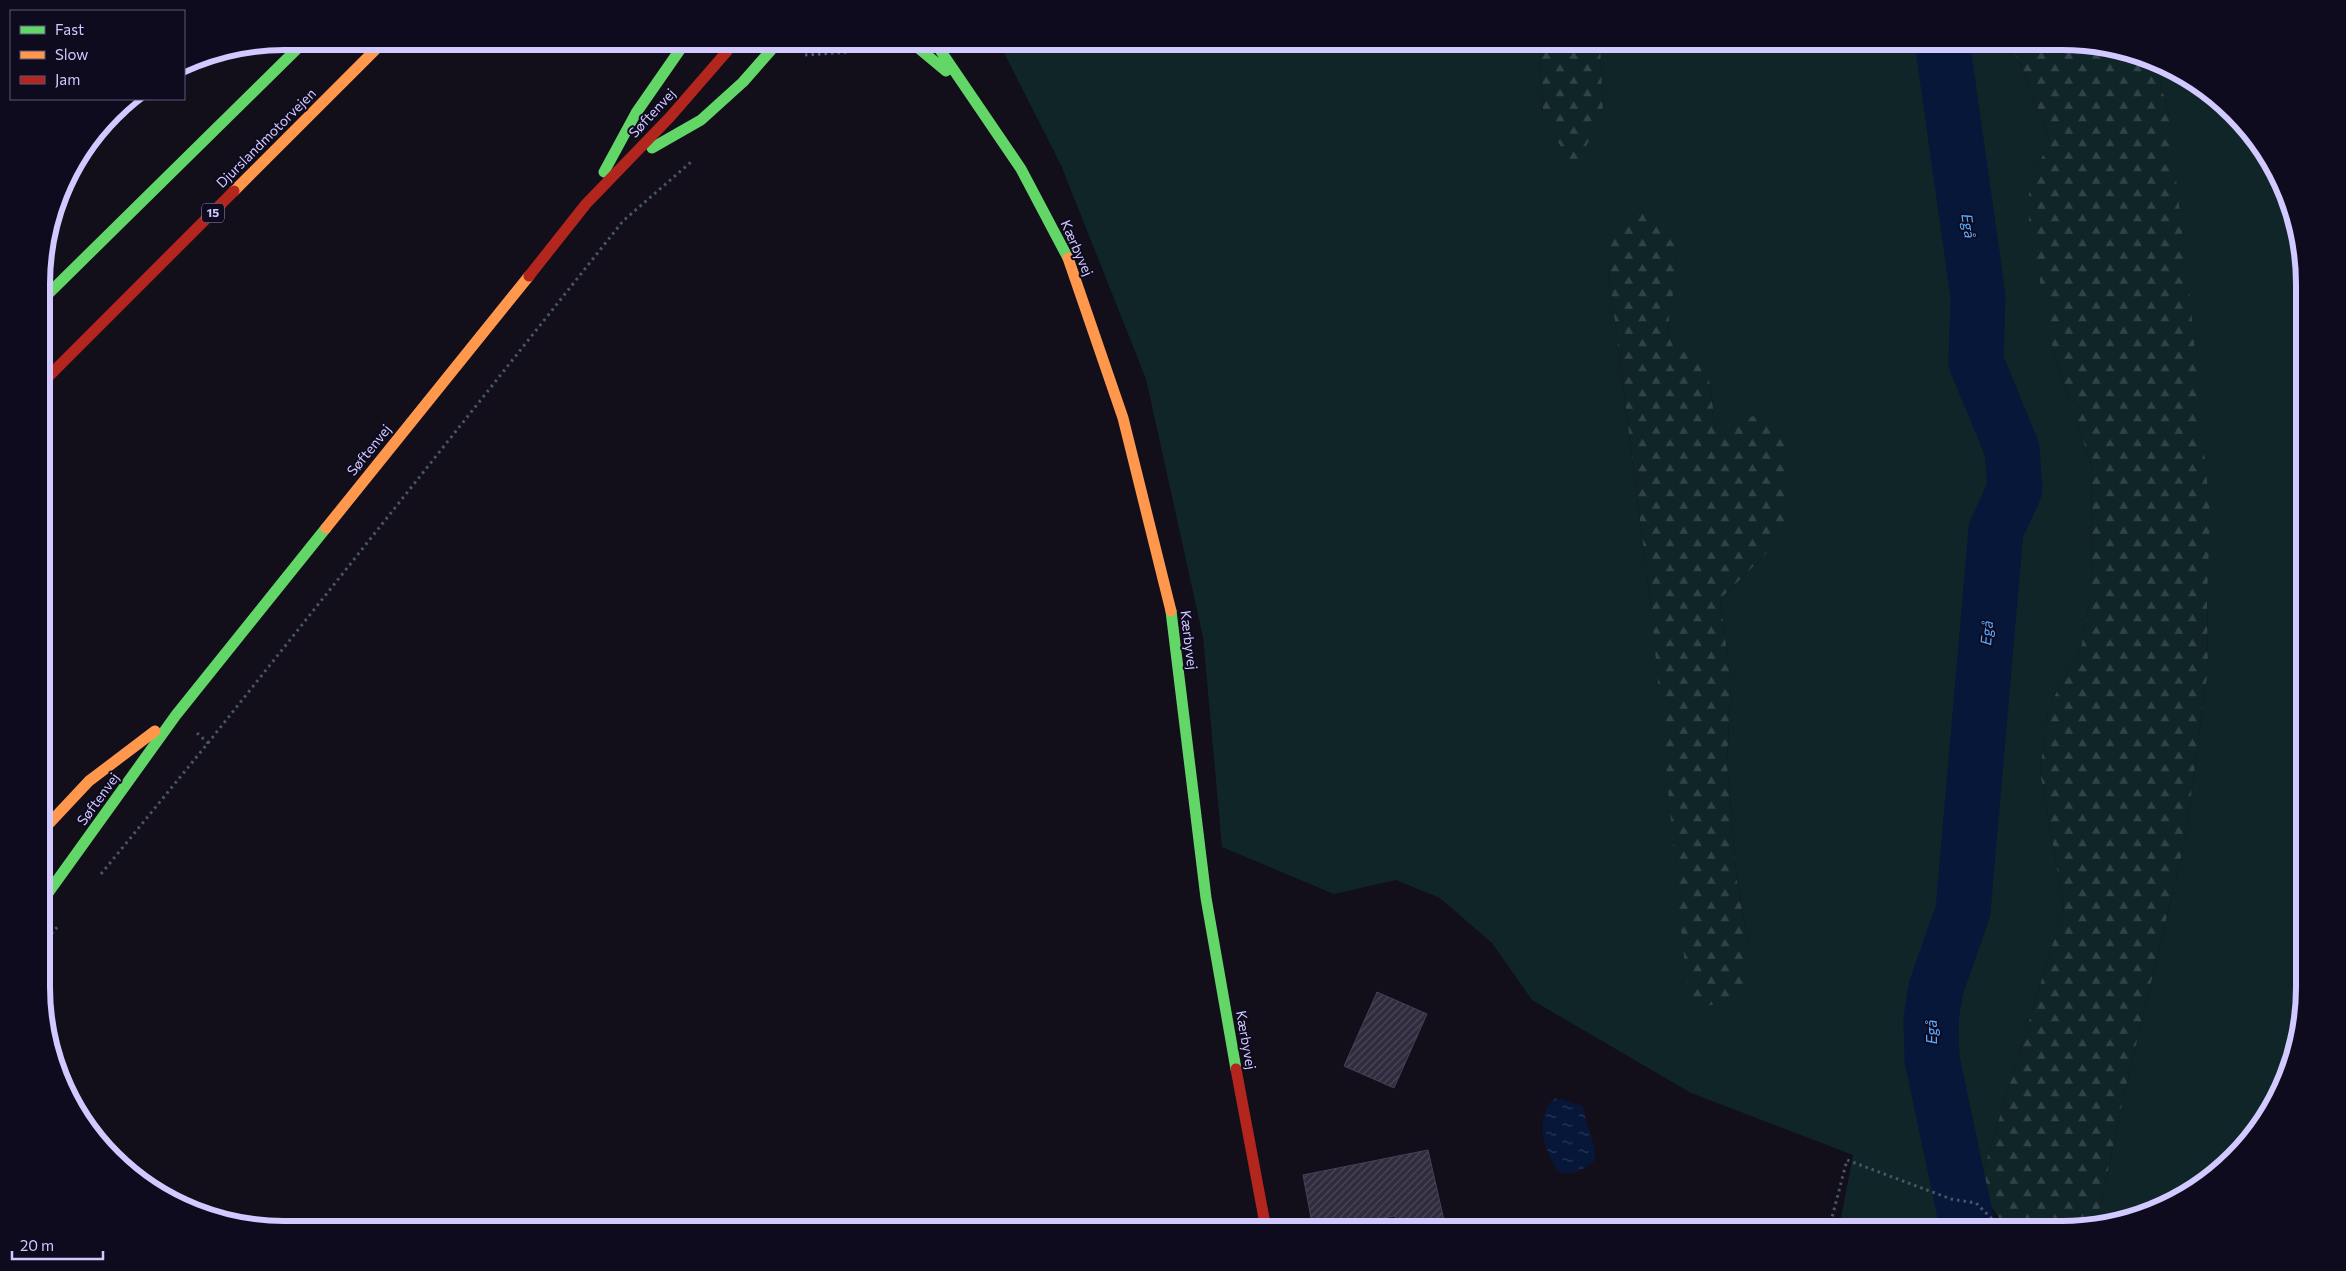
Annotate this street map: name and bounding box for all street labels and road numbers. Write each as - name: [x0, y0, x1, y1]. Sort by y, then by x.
- street label: Djurslandmotorvejen: [212, 84, 319, 191]
- street label: Søftenvej: [625, 85, 679, 141]
- road number: 15: [202, 204, 224, 222]
- street label: Kærbyvej: [1058, 217, 1097, 278]
- street label: Søftenvej: [343, 421, 394, 479]
- street label: Kærbyvej: [1177, 609, 1202, 671]
- street label: Søftenvej: [73, 769, 122, 828]
- street label: Kærbyvej: [1233, 1009, 1260, 1071]

